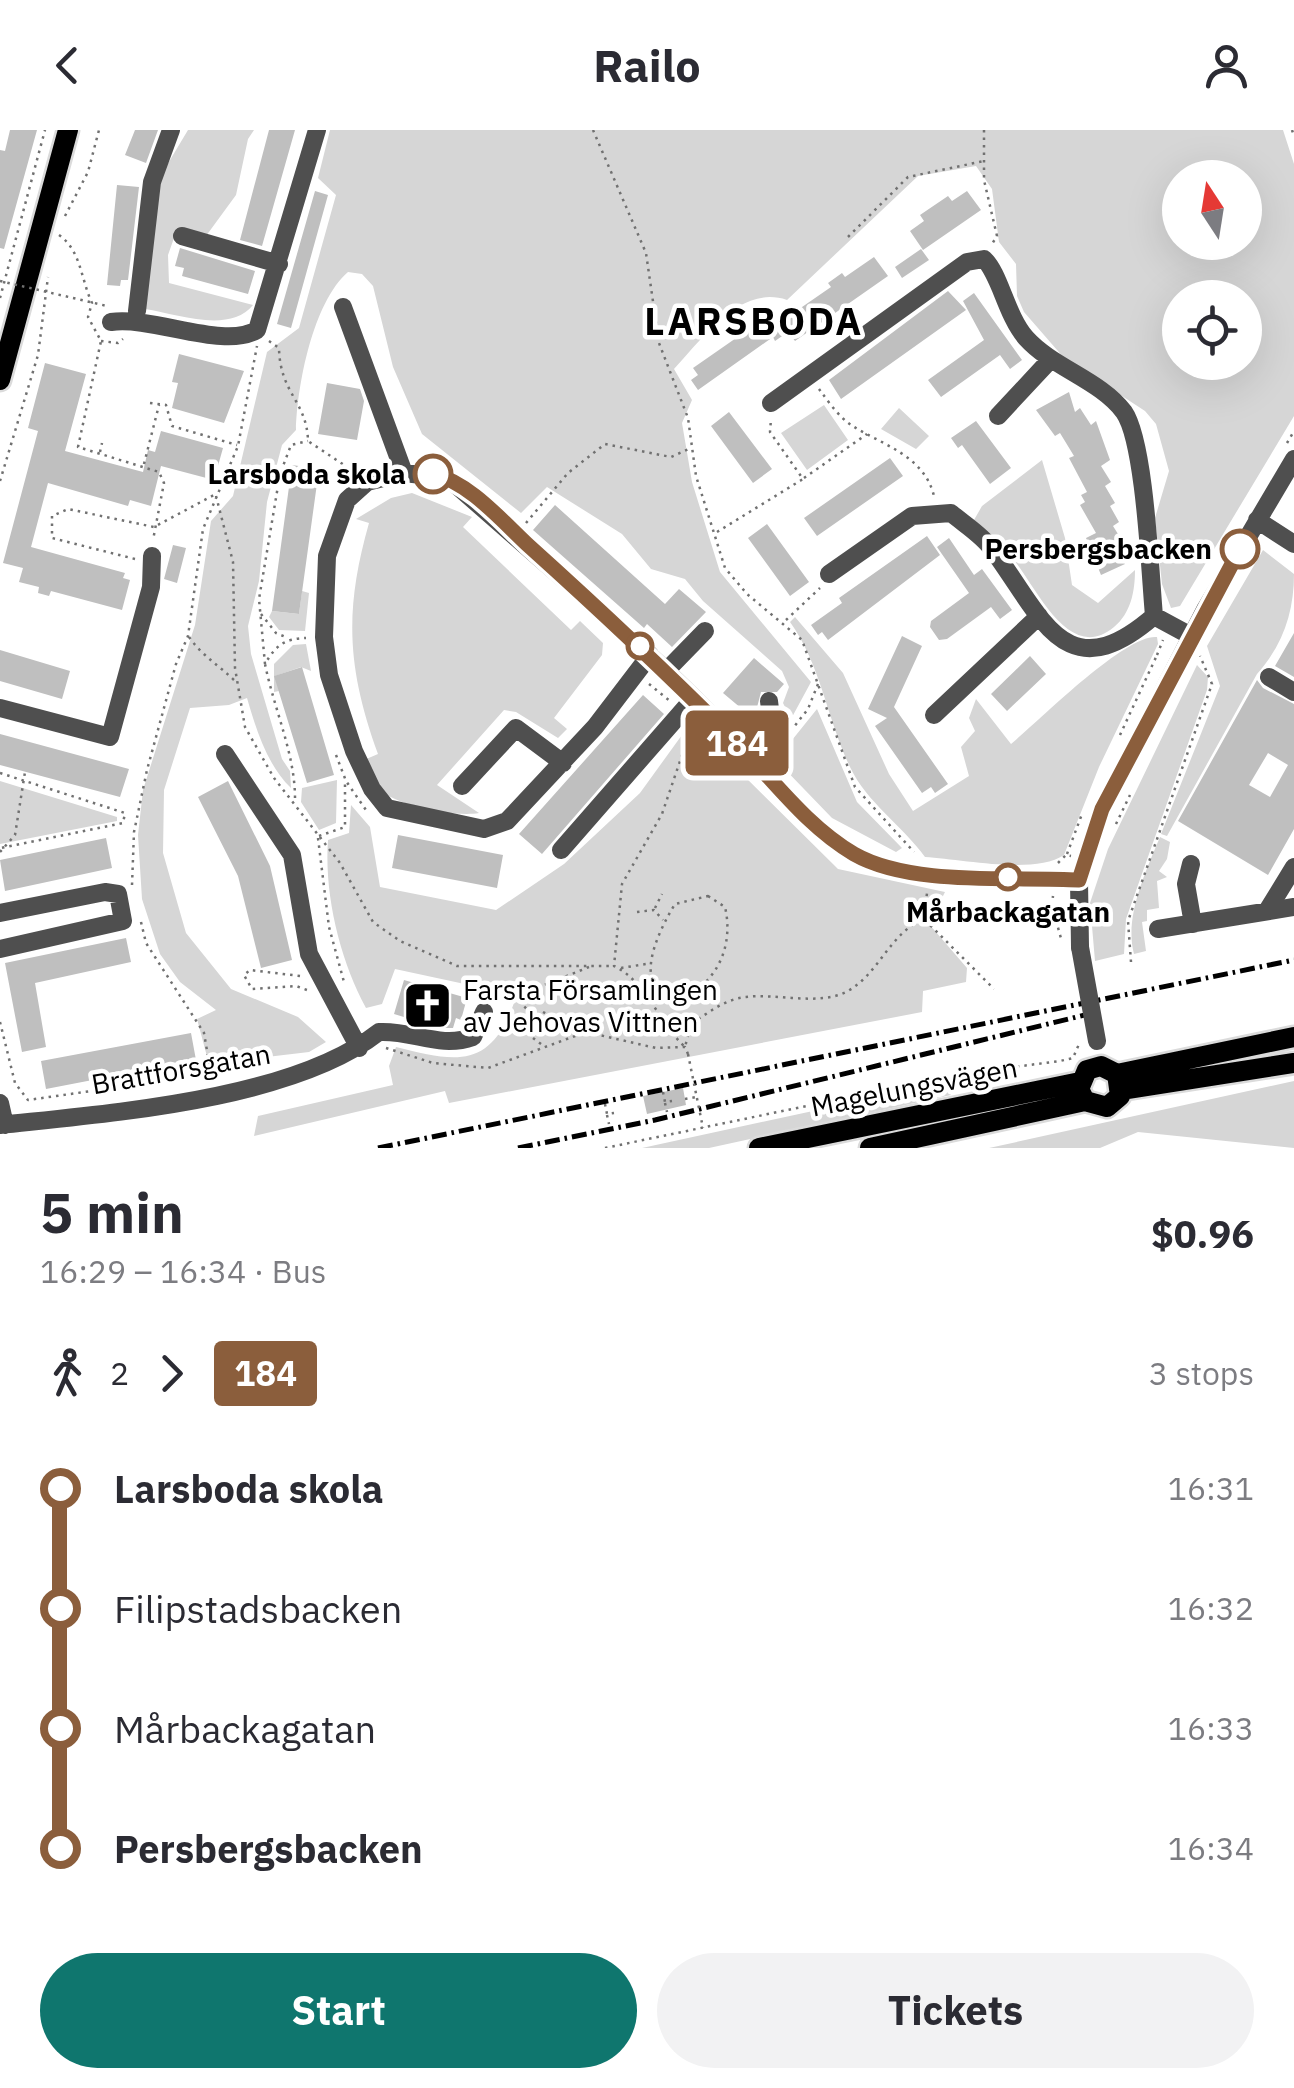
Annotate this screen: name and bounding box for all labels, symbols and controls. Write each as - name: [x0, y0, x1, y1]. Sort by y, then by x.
- text: Railo: [593, 36, 701, 94]
- icon: back: [40, 38, 95, 93]
- icon: person: [1199, 38, 1254, 93]
- north arrow: [1162, 160, 1262, 260]
- map controls: [1162, 160, 1262, 380]
- button: locate: [1162, 280, 1262, 380]
- district label: LARSBODA: [644, 296, 864, 345]
- place label: Larsboda skola: [208, 455, 406, 492]
- marker: Larsboda skola: [414, 455, 452, 493]
- place label: Persbergsbacken: [985, 530, 1212, 567]
- marker: Persbergsbacken: [1221, 530, 1259, 568]
- unlabelled marker: [627, 633, 653, 659]
- line badge: 184: [680, 710, 794, 776]
- text: 184: [705, 720, 769, 766]
- marker: Mårbackagatan: [995, 864, 1021, 890]
- place label: Mårbackagatan: [906, 893, 1110, 930]
- place label: Farsta Församlingen av Jehovas Vittnen: [463, 971, 718, 1040]
- church icon: Farsta Församlingen av Jehovas Vittnen: [402, 980, 454, 1032]
- street label: Brattforsgatan: [89, 1035, 273, 1102]
- street label: Magelungsvägen: [808, 1048, 1020, 1125]
- text: 5 min: [40, 1177, 184, 1248]
- text: $0.96: [1151, 1209, 1254, 1258]
- text: 16:29 – 16:34 · Bus: [40, 1250, 326, 1292]
- icon: walk: [40, 1346, 95, 1401]
- icon: forward: [144, 1346, 199, 1401]
- text: 184: [234, 1350, 297, 1396]
- text: 2: [110, 1352, 129, 1394]
- text: 3 stops: [1149, 1352, 1254, 1394]
- text: Larsboda skola: [114, 1464, 383, 1513]
- text: 16:31: [1168, 1467, 1254, 1509]
- text: Filipstadsbacken: [114, 1584, 402, 1633]
- text: 16:32: [1168, 1587, 1254, 1629]
- text: Mårbackagatan: [114, 1704, 376, 1753]
- text: 16:33: [1168, 1707, 1254, 1749]
- text: Persbergsbacken: [114, 1824, 423, 1873]
- text: 16:34: [1168, 1827, 1254, 1869]
- button: Start: [40, 1953, 637, 2068]
- button: Tickets: [657, 1953, 1254, 2068]

